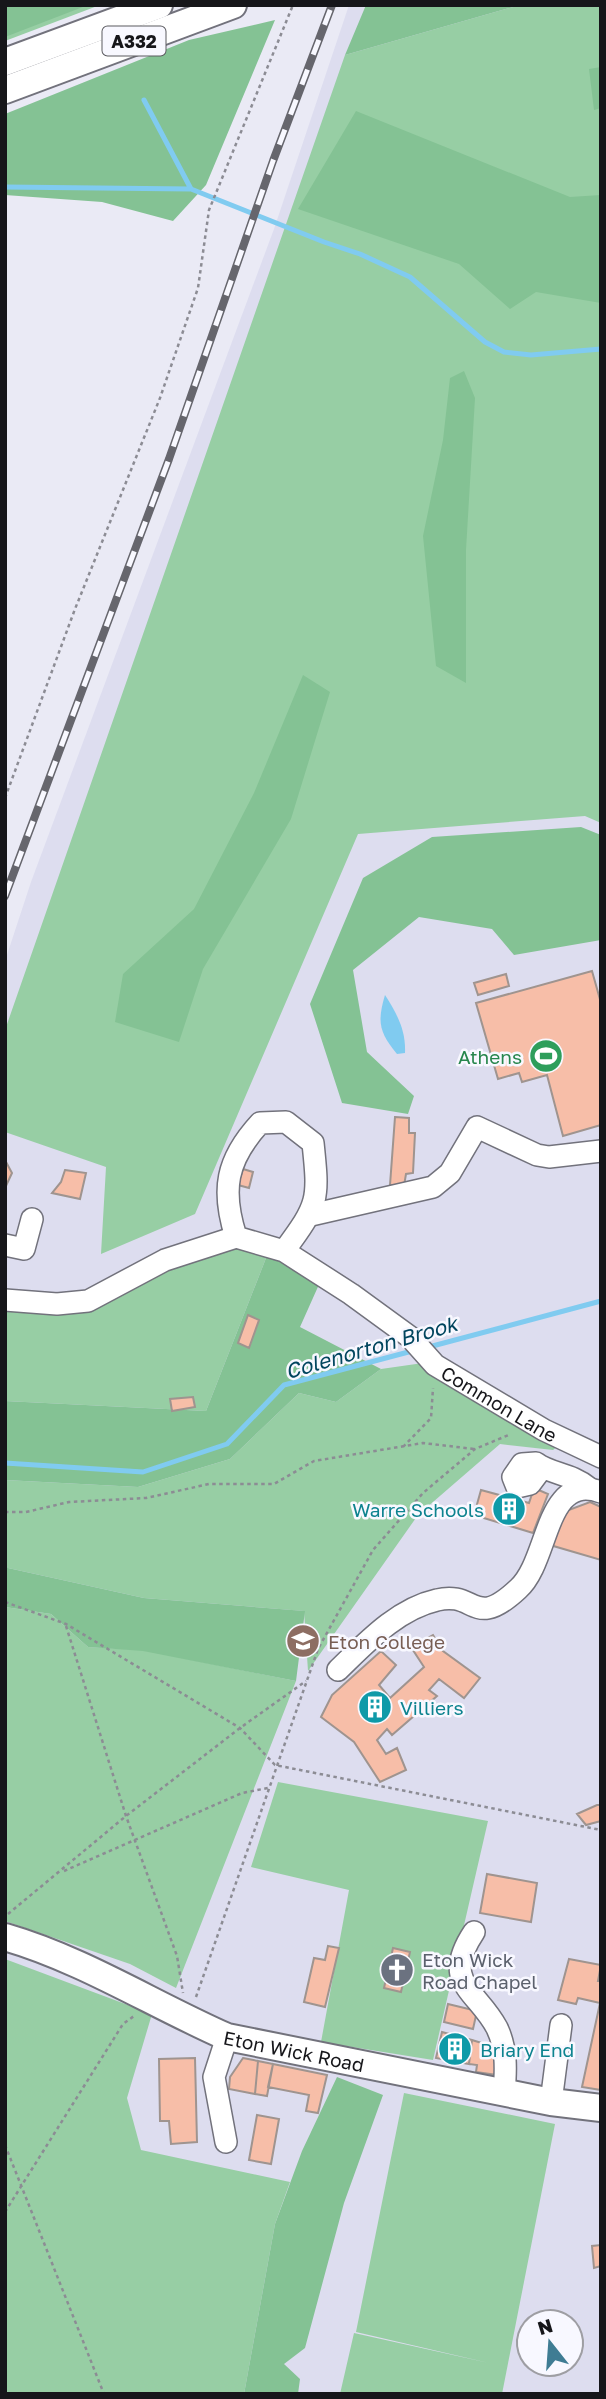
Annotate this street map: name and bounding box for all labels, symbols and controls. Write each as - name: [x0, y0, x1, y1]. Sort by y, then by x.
- road number: A332: [102, 26, 166, 56]
- sports icon: Athens: [527, 1037, 565, 1075]
- place label: Athens: [458, 1045, 522, 1068]
- water label: Colenorton Brook: [282, 1309, 462, 1384]
- street label: Common Lane: [438, 1360, 561, 1446]
- building icon: Warre Schools: [490, 1490, 528, 1528]
- place label: Warre Schools: [352, 1498, 484, 1521]
- school or university icon: Eton College: [284, 1622, 322, 1660]
- place label: Eton College: [328, 1630, 445, 1653]
- building icon: Villiers: [356, 1688, 394, 1726]
- place label: Villiers: [400, 1696, 464, 1719]
- place label: Eton Wick Road Chapel: [422, 1948, 537, 1993]
- church icon: Eton Wick Road Chapel: [378, 1951, 416, 1989]
- street label: Eton Wick Road: [222, 2025, 366, 2076]
- building icon: Briary End: [436, 2030, 474, 2068]
- place label: Briary End: [480, 2038, 574, 2061]
- north arrow: [515, 2308, 585, 2378]
- text: N: [535, 2313, 555, 2339]

